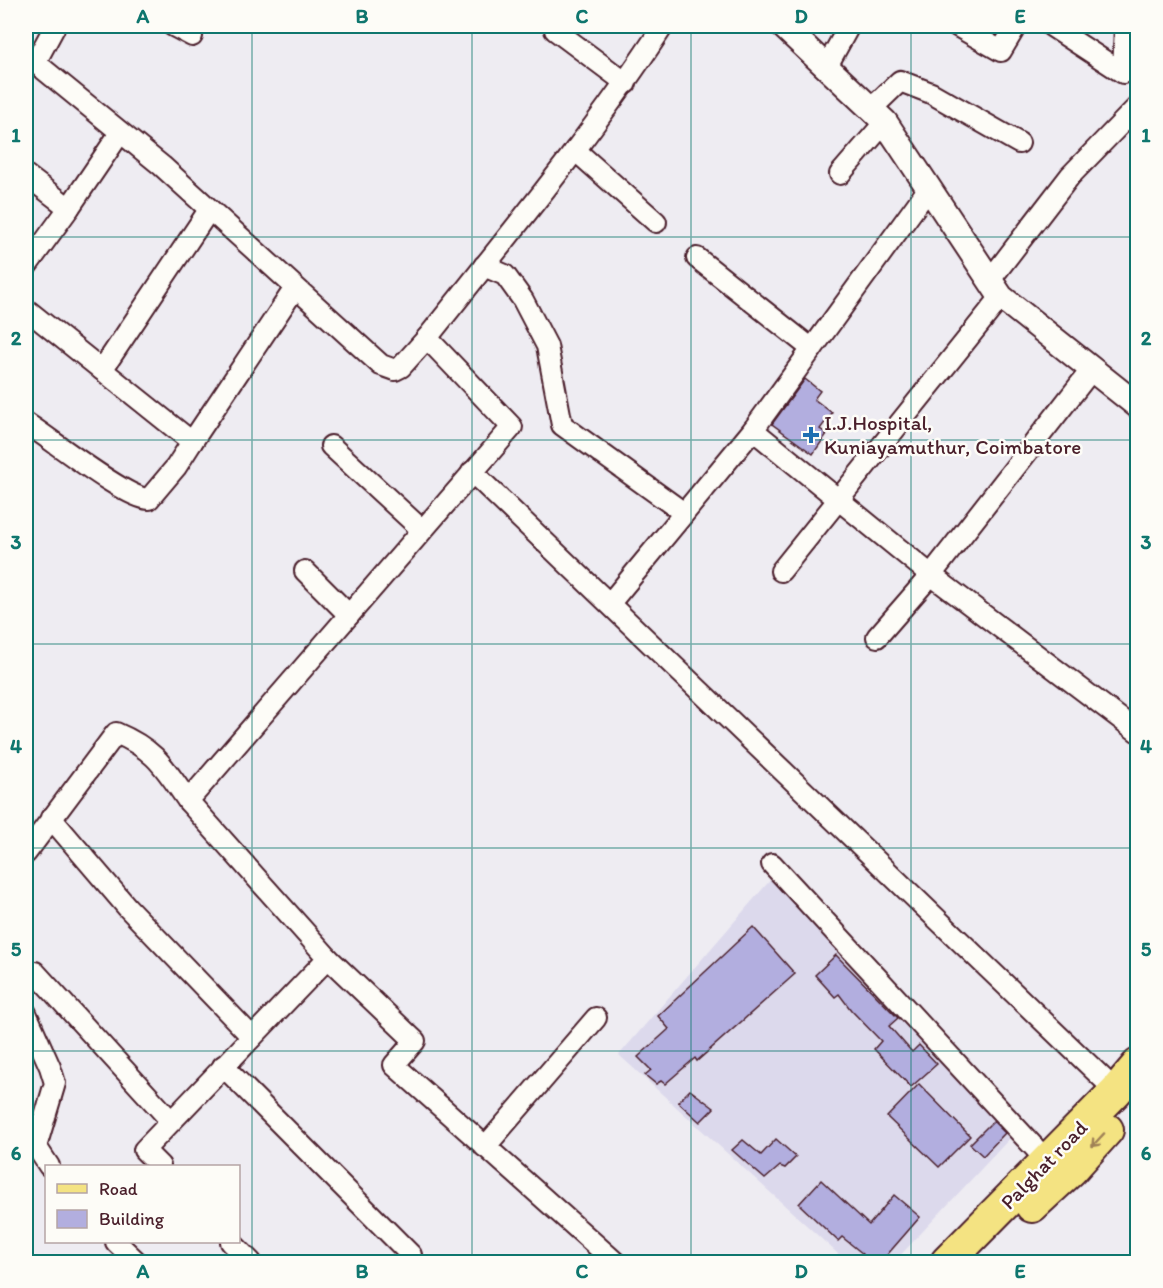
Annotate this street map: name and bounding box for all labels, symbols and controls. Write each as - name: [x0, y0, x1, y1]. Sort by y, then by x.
- text: A: [136, 4, 150, 28]
- text: B: [356, 4, 369, 28]
- text: C: [576, 4, 589, 28]
- text: D: [794, 4, 808, 28]
- text: E: [1014, 4, 1026, 28]
- text: 1: [11, 123, 21, 147]
- text: 1: [1141, 123, 1151, 147]
- text: 2: [11, 326, 22, 350]
- text: 2: [1141, 326, 1152, 350]
- place label: I.J.Hospital, Kuniayamuthur, Coimbatore: [824, 410, 1081, 459]
- marker: I.J.Hospital, Kuniayamuthur, Coimbatore: [802, 426, 820, 444]
- text: 3: [11, 530, 22, 554]
- text: 3: [1141, 530, 1152, 554]
- text: 4: [10, 734, 22, 758]
- text: 4: [1140, 734, 1152, 758]
- text: 5: [11, 937, 22, 961]
- text: 5: [1141, 937, 1152, 961]
- street label: Palghat road: [995, 1115, 1093, 1214]
- one-way arrow: [1091, 1132, 1105, 1147]
- text: 6: [11, 1141, 22, 1165]
- text: 6: [1141, 1141, 1152, 1165]
- legend: [45, 1165, 240, 1243]
- text: Road: [99, 1178, 138, 1200]
- text: Building: [99, 1208, 165, 1230]
- text: A: [136, 1259, 150, 1283]
- text: B: [356, 1259, 369, 1283]
- text: C: [576, 1259, 589, 1283]
- text: D: [794, 1259, 808, 1283]
- text: E: [1014, 1259, 1026, 1283]

